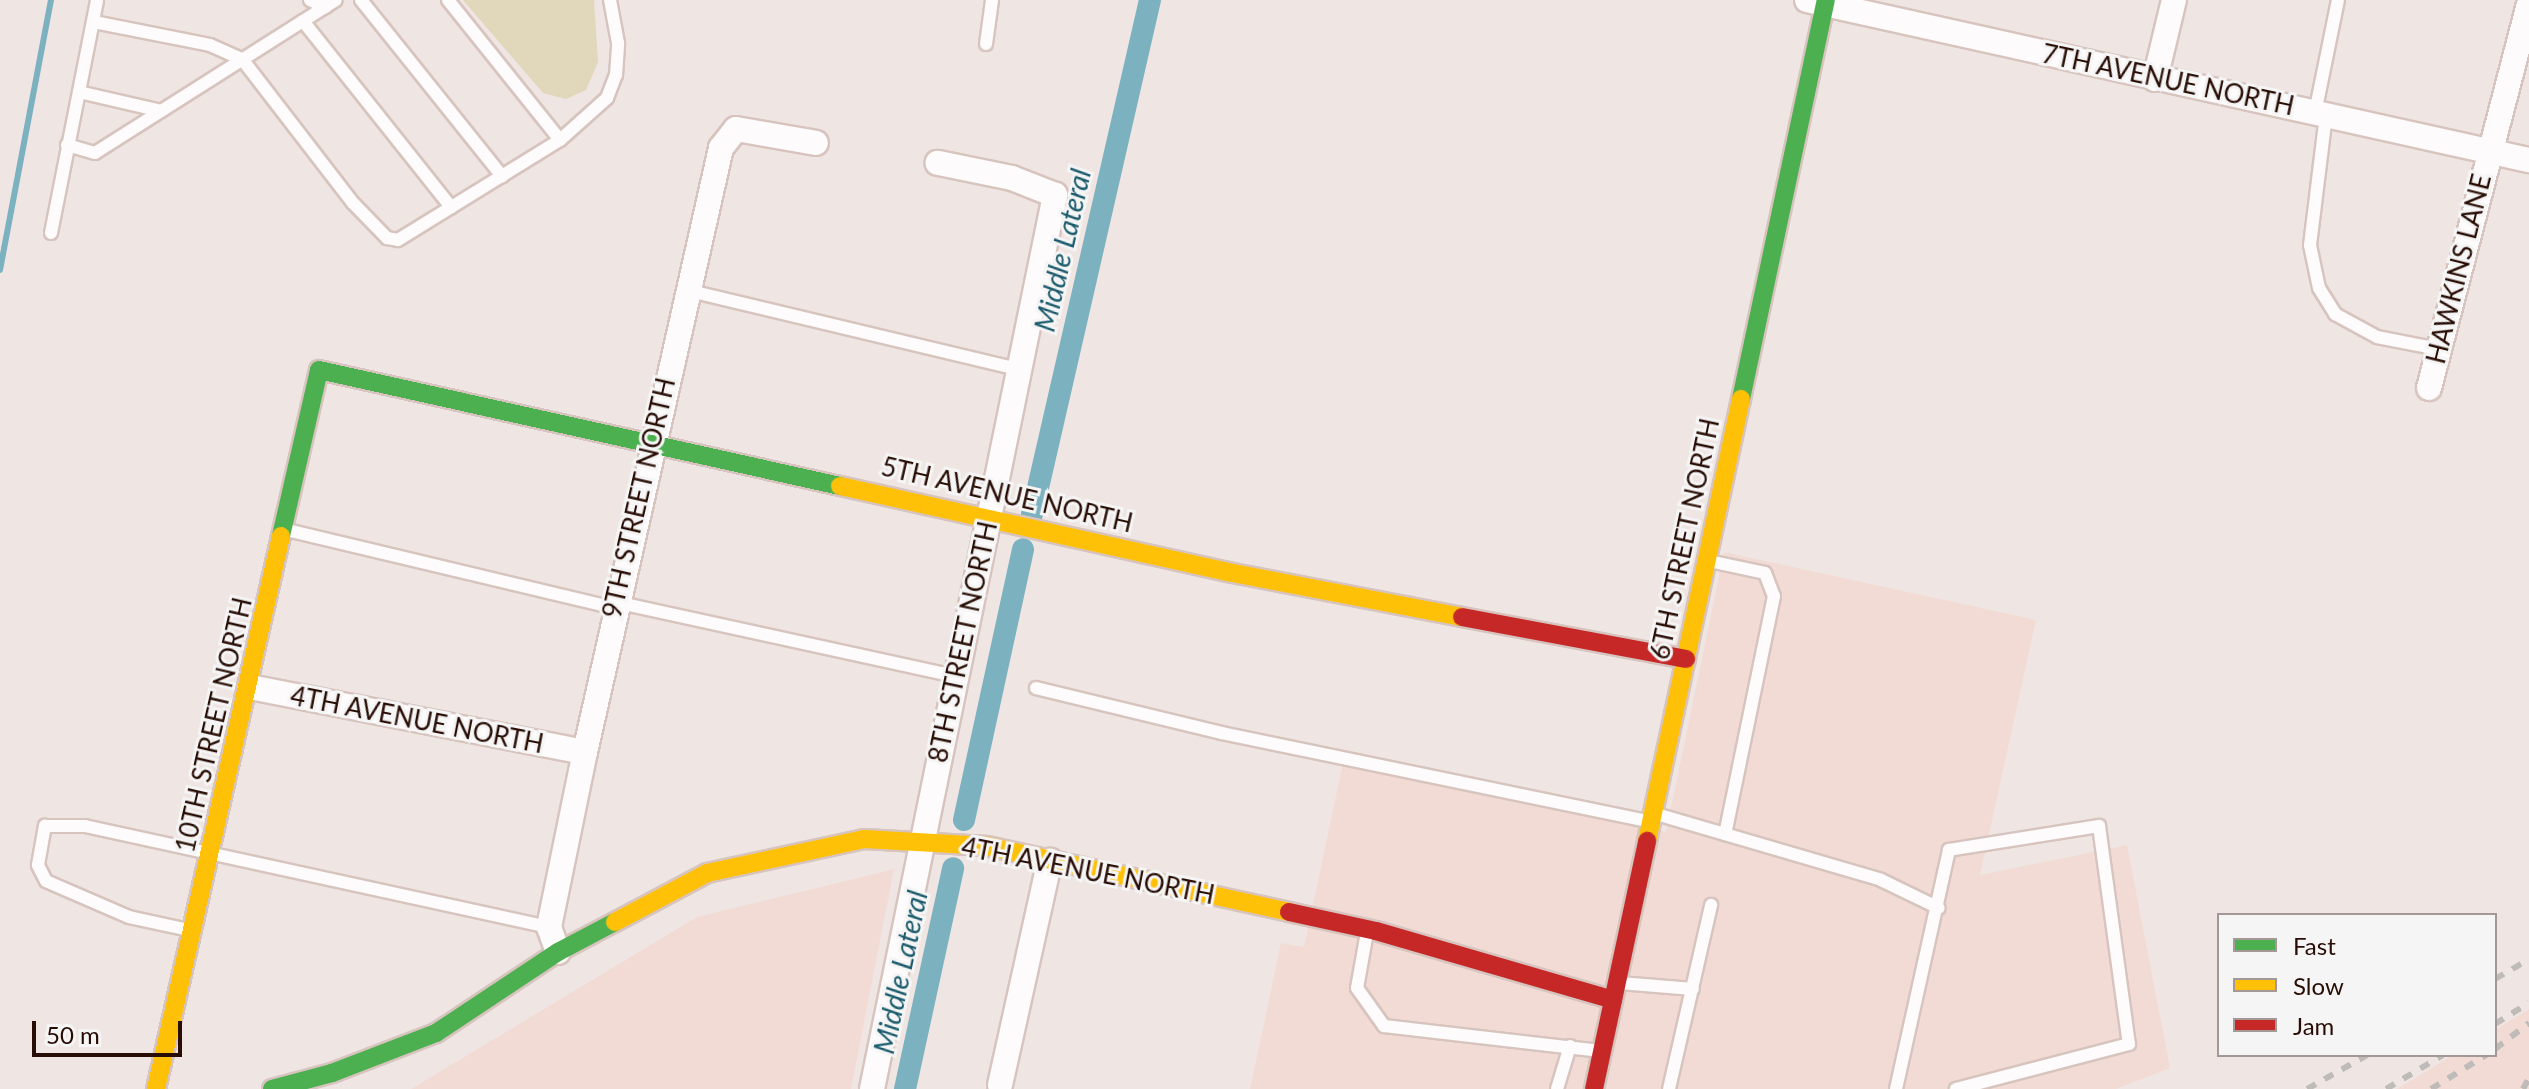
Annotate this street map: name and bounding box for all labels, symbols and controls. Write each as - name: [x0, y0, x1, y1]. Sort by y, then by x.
- street label: 7TH AVENUE NORTH: [2039, 38, 2297, 122]
- water label: Middle Lateral: [1027, 165, 1097, 335]
- street label: HAWKINS LANE: [2420, 171, 2498, 367]
- street label: 9TH STREET NORTH: [596, 375, 682, 621]
- street label: 6TH STREET NORTH: [1644, 415, 1726, 663]
- street label: 5TH AVENUE NORTH: [878, 451, 1136, 539]
- street label: 8TH STREET NORTH: [922, 518, 1004, 766]
- street label: 10TH STREET NORTH: [169, 594, 259, 856]
- street label: 4TH AVENUE NORTH: [287, 680, 547, 760]
- street label: 4TH AVENUE NORTH: [958, 831, 1218, 911]
- water label: Middle Lateral: [866, 887, 934, 1057]
- legend: [2217, 913, 2497, 1057]
- text: Fast: [2293, 931, 2336, 960]
- text: Slow: [2293, 971, 2344, 1000]
- scale bar: [36, 1005, 186, 1055]
- text: Jam: [2293, 1011, 2334, 1040]
- text: 50 m: [46, 1020, 100, 1049]

